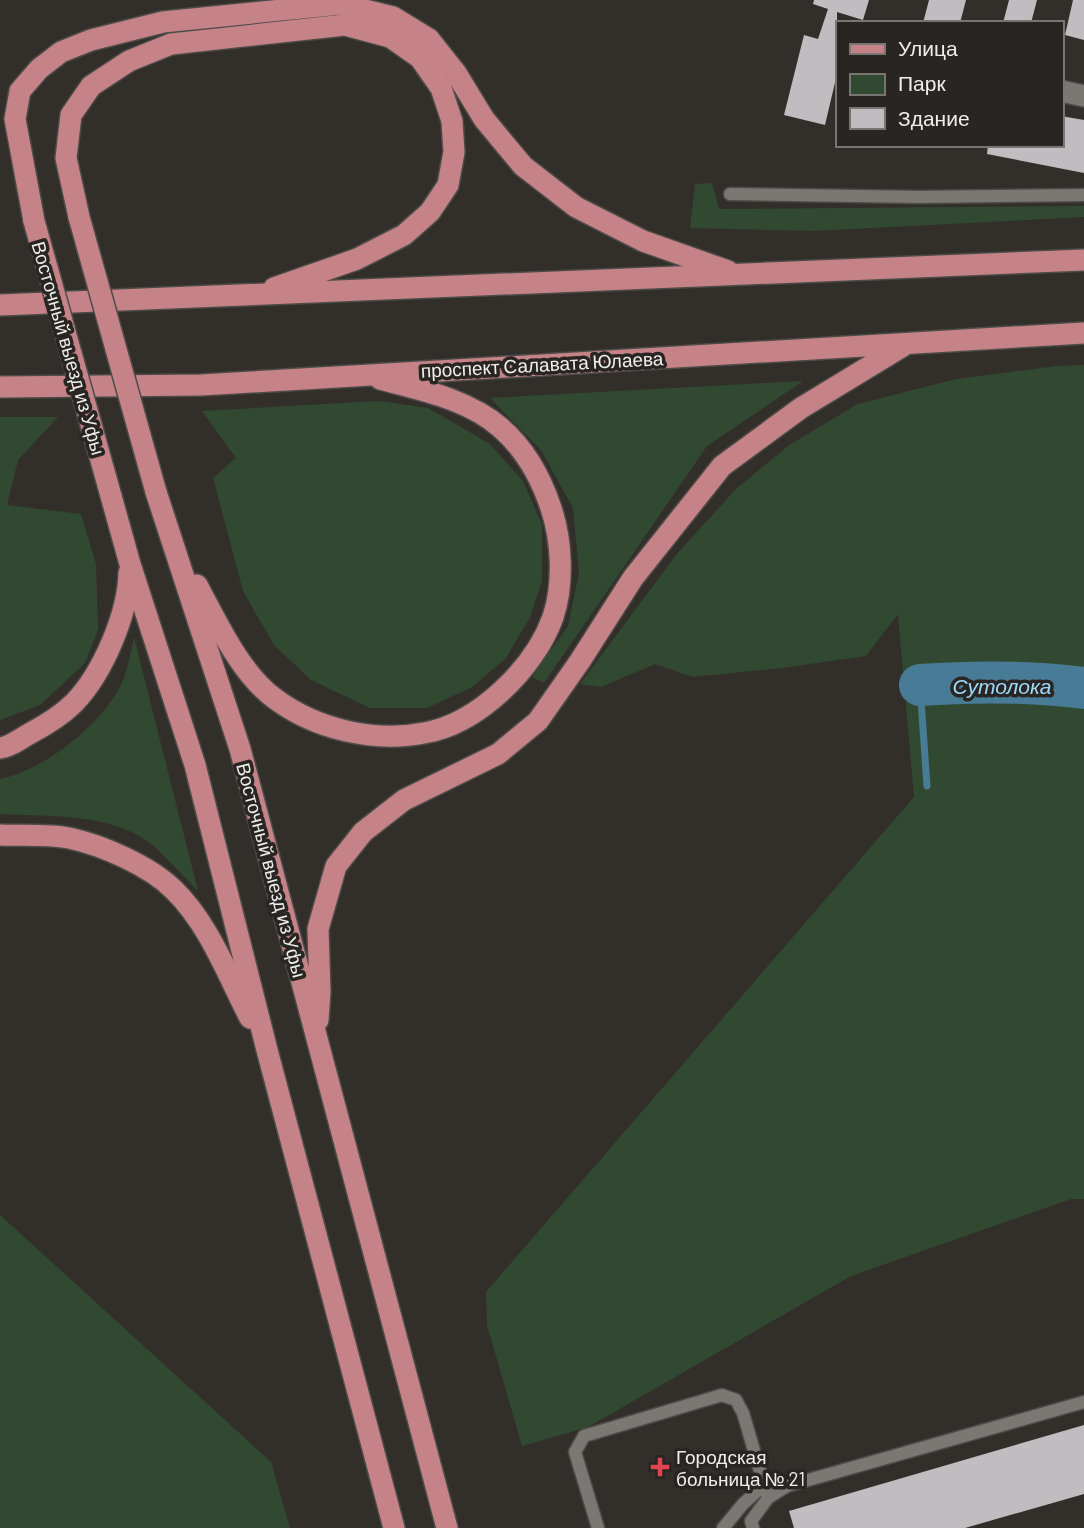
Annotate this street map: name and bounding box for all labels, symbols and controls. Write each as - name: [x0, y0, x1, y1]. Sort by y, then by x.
- legend: [836, 21, 1063, 147]
- text: Улица: [898, 35, 958, 60]
- text: Парк: [898, 70, 946, 95]
- text: Здание: [898, 105, 970, 130]
- street label: Восточный выезд из Уфы: [27, 238, 111, 458]
- street label: проспект Салавата Юлаева: [420, 346, 664, 382]
- water label: Сутолока: [952, 673, 1052, 698]
- street label: Восточный выезд из Уфы: [232, 760, 312, 980]
- place label: Городская больница № 21: [676, 1445, 805, 1490]
- marker: Городская больница № 21: [650, 1457, 670, 1477]

